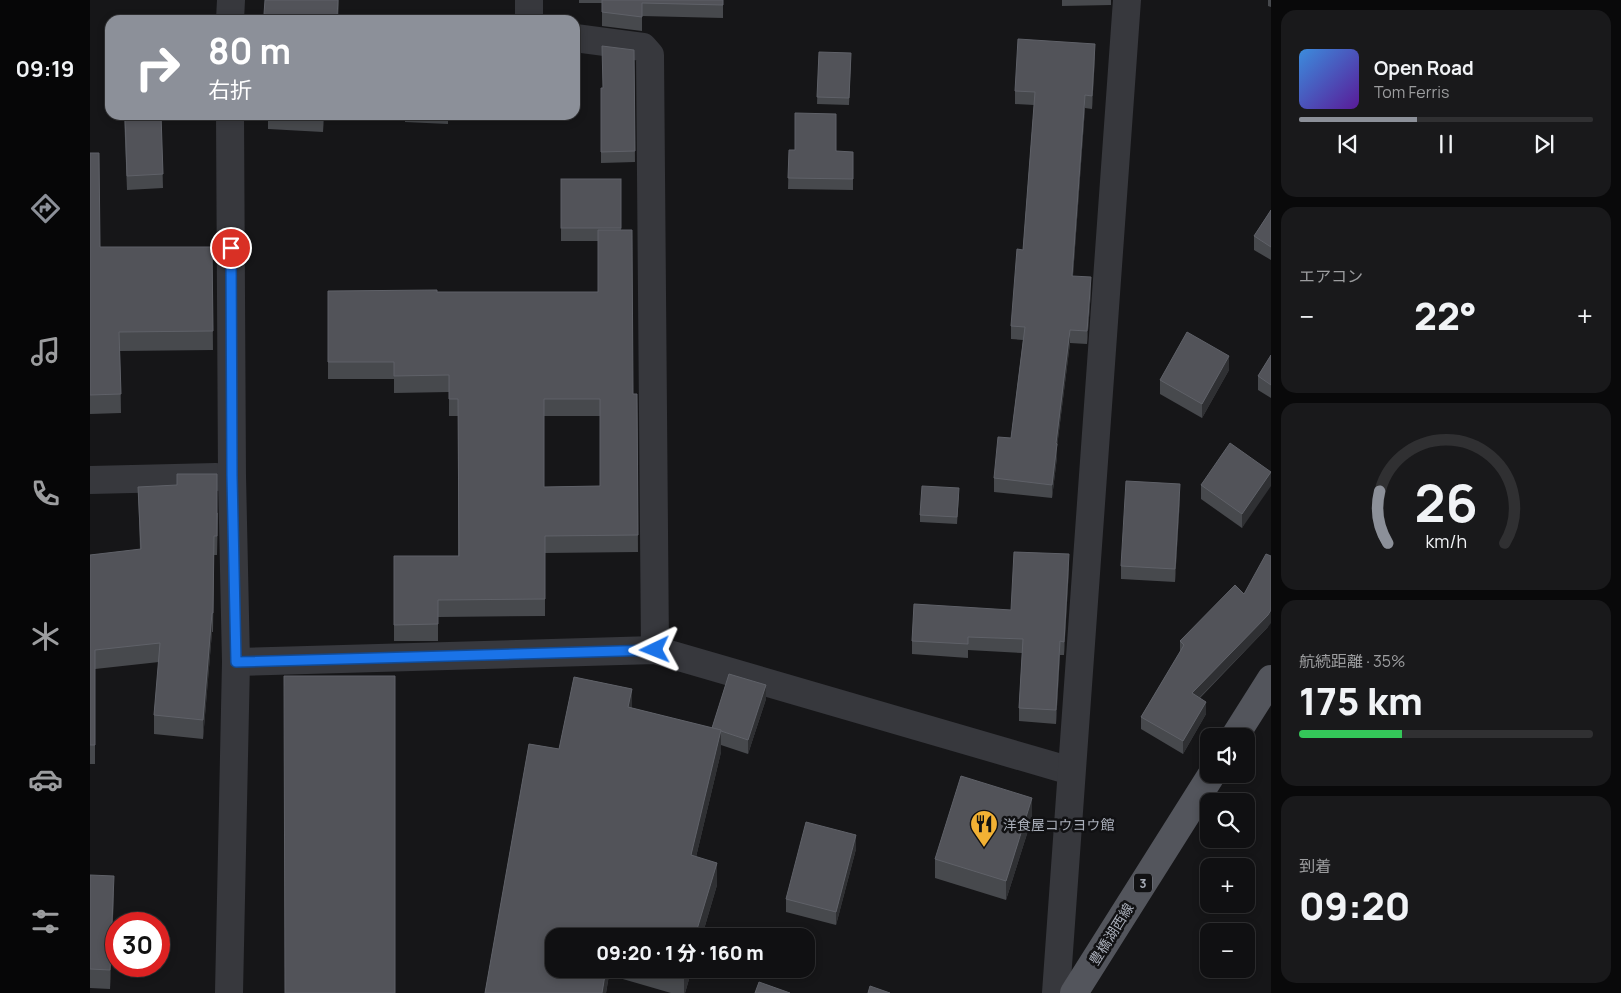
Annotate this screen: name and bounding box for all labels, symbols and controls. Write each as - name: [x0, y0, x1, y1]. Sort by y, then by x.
- text: 80 m: [208, 27, 291, 75]
- icon: right: [125, 35, 190, 100]
- text: 09:19: [16, 54, 75, 84]
- text: Open Road: [1374, 55, 1474, 81]
- text: 右折: [208, 75, 252, 105]
- text: Tom Ferris: [1374, 81, 1449, 103]
- icon: previous: [1334, 130, 1362, 158]
- icon: pause: [1432, 130, 1460, 158]
- icon: next: [1530, 130, 1558, 158]
- icon: directions: [28, 191, 63, 226]
- pin: [210, 227, 252, 269]
- icon: arrive: [217, 234, 245, 262]
- text: エアコン: [1299, 265, 1363, 287]
- text: 22°: [1414, 289, 1477, 341]
- text: −: [1299, 297, 1314, 335]
- text: +: [1577, 297, 1593, 335]
- icon: music: [28, 334, 63, 369]
- text: 26: [1414, 467, 1478, 538]
- icon: phone: [28, 476, 63, 511]
- text: km/h: [1425, 529, 1467, 553]
- icon: climate: [28, 619, 63, 654]
- position arrow: [628, 623, 680, 675]
- text: 航続距離 · 35%: [1299, 650, 1406, 672]
- text: 175 km: [1299, 674, 1423, 726]
- map controls: [1200, 728, 1255, 978]
- button: sound: [1200, 728, 1255, 783]
- icon: car: [28, 762, 63, 797]
- button: search: [1200, 793, 1255, 848]
- restaurant icon: 洋食屋コウヨウ館: [969, 809, 999, 848]
- place label: 洋食屋コウヨウ館: [1003, 815, 1114, 834]
- text: 到着: [1299, 855, 1331, 877]
- button: +: [1200, 858, 1255, 913]
- road number: 3: [1134, 874, 1152, 892]
- text: 09:20: [1299, 879, 1410, 931]
- street label: 豊橋湖西線: [1084, 899, 1138, 969]
- icon: filters: [28, 904, 63, 939]
- speed limit sign: 30: [105, 912, 170, 977]
- button: −: [1200, 923, 1255, 978]
- text: 09:20 · 1 分 · 160 m: [596, 940, 764, 966]

